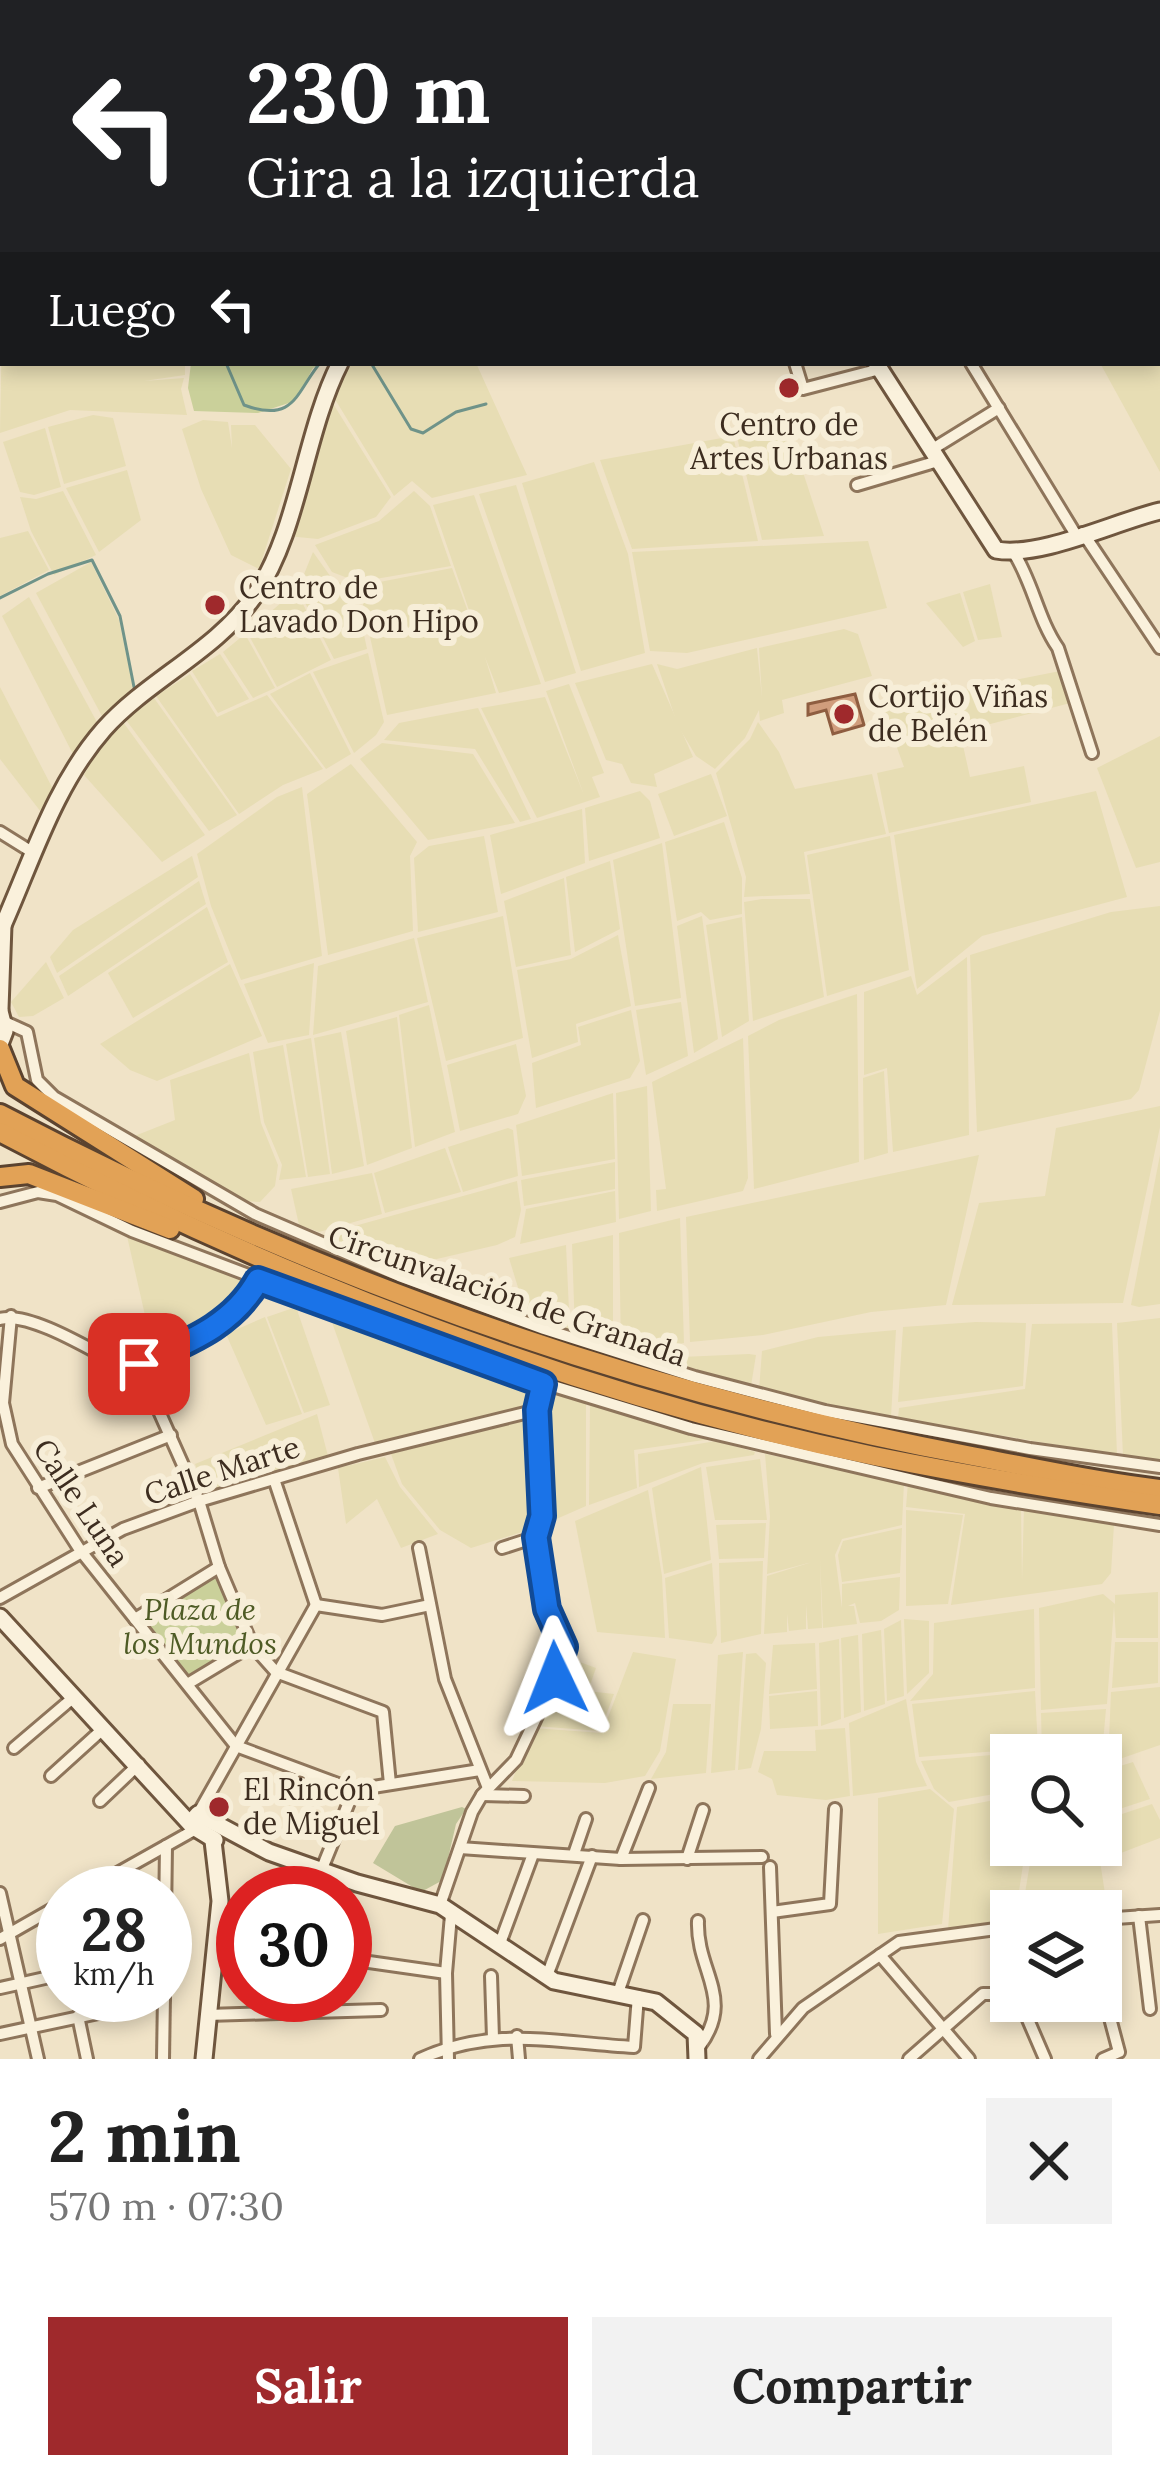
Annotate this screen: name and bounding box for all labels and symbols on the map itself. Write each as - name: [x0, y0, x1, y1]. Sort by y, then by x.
- marker: Centro de Artes Urbanas: [776, 375, 802, 401]
- place label: Centro de Artes Urbanas: [689, 405, 888, 477]
- place label: Centro de Lavado Don Hipo: [239, 568, 479, 640]
- marker: Centro de Lavado Don Hipo: [202, 592, 228, 618]
- place label: Cortijo Viñas de Belén: [868, 677, 1048, 749]
- marker: Cortijo Viñas de Belén: [831, 701, 857, 727]
- street label: Circunvalación de Granada: [323, 1216, 691, 1374]
- pin: [88, 1313, 190, 1415]
- street label: Calle Marte: [139, 1427, 304, 1513]
- street label: Calle Luna: [25, 1431, 138, 1574]
- park label: Plaza de los Mundos: [123, 1590, 277, 1662]
- position arrow: [492, 1615, 618, 1741]
- place label: El Rincón de Miguel: [243, 1770, 380, 1843]
- marker: El Rincón de Miguel: [206, 1794, 232, 1820]
- speed limit sign: 30: [216, 1866, 372, 2022]

